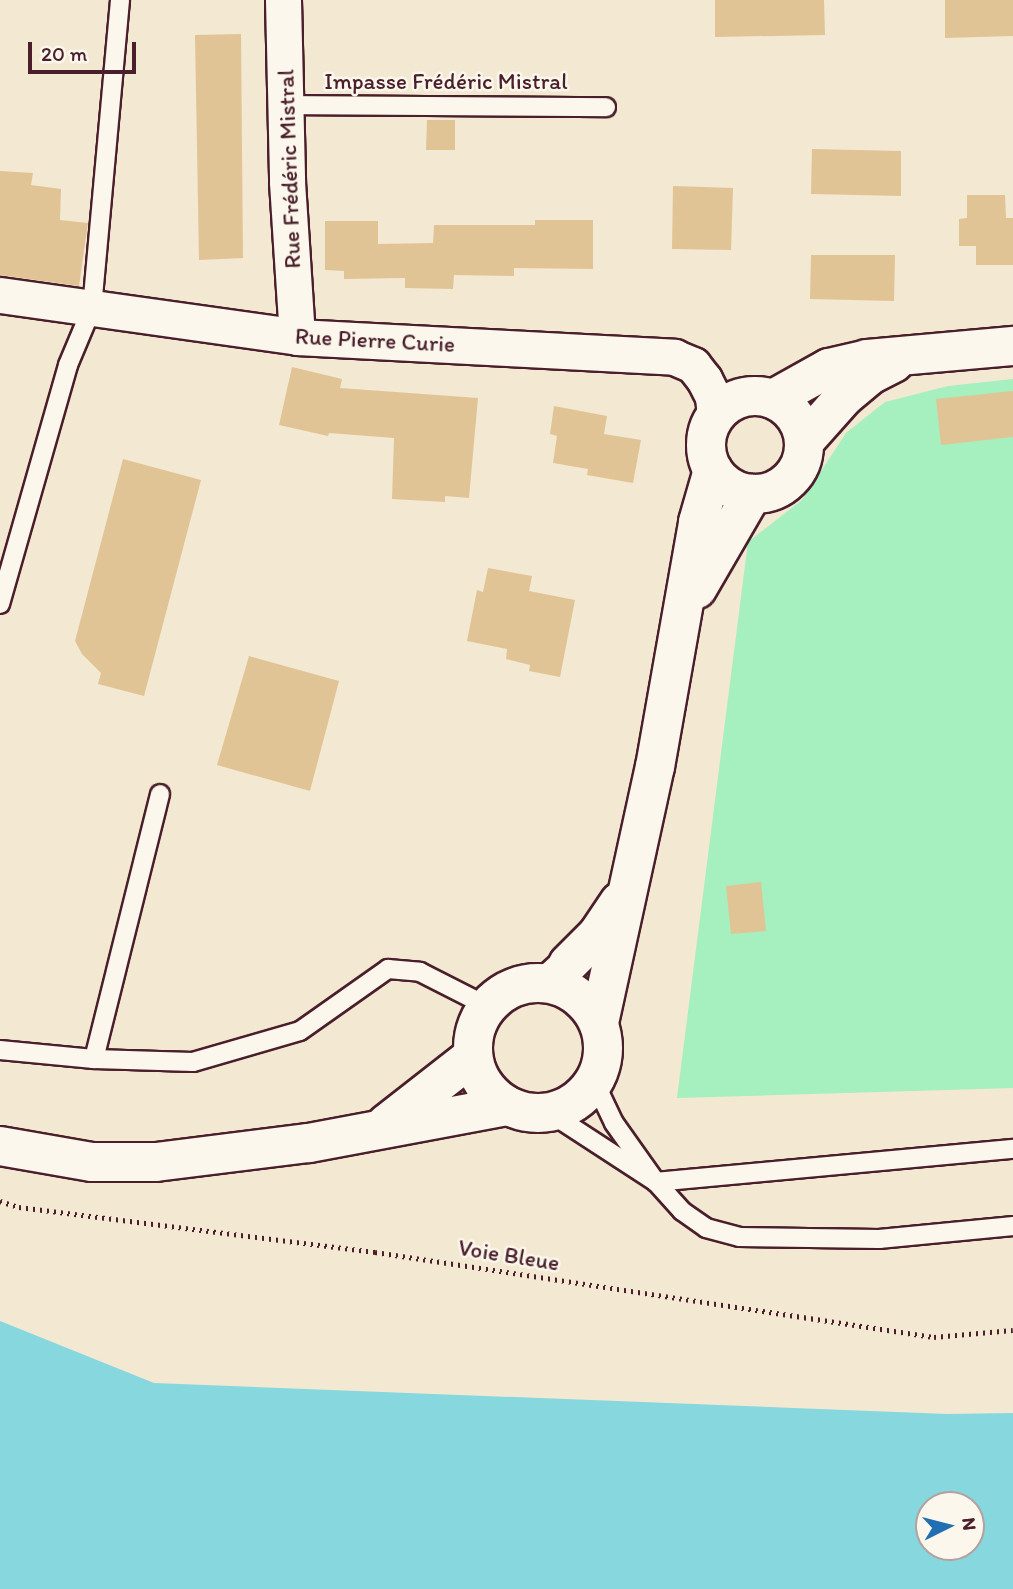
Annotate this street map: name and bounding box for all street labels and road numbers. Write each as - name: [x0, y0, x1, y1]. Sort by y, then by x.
- street label: Impasse Frédéric Mistral: [324, 67, 568, 95]
- street label: Rue Frédéric Mistral: [272, 69, 306, 269]
- street label: Rue Pierre Curie: [294, 322, 456, 358]
- street label: Voie Bleue: [456, 1233, 562, 1277]

